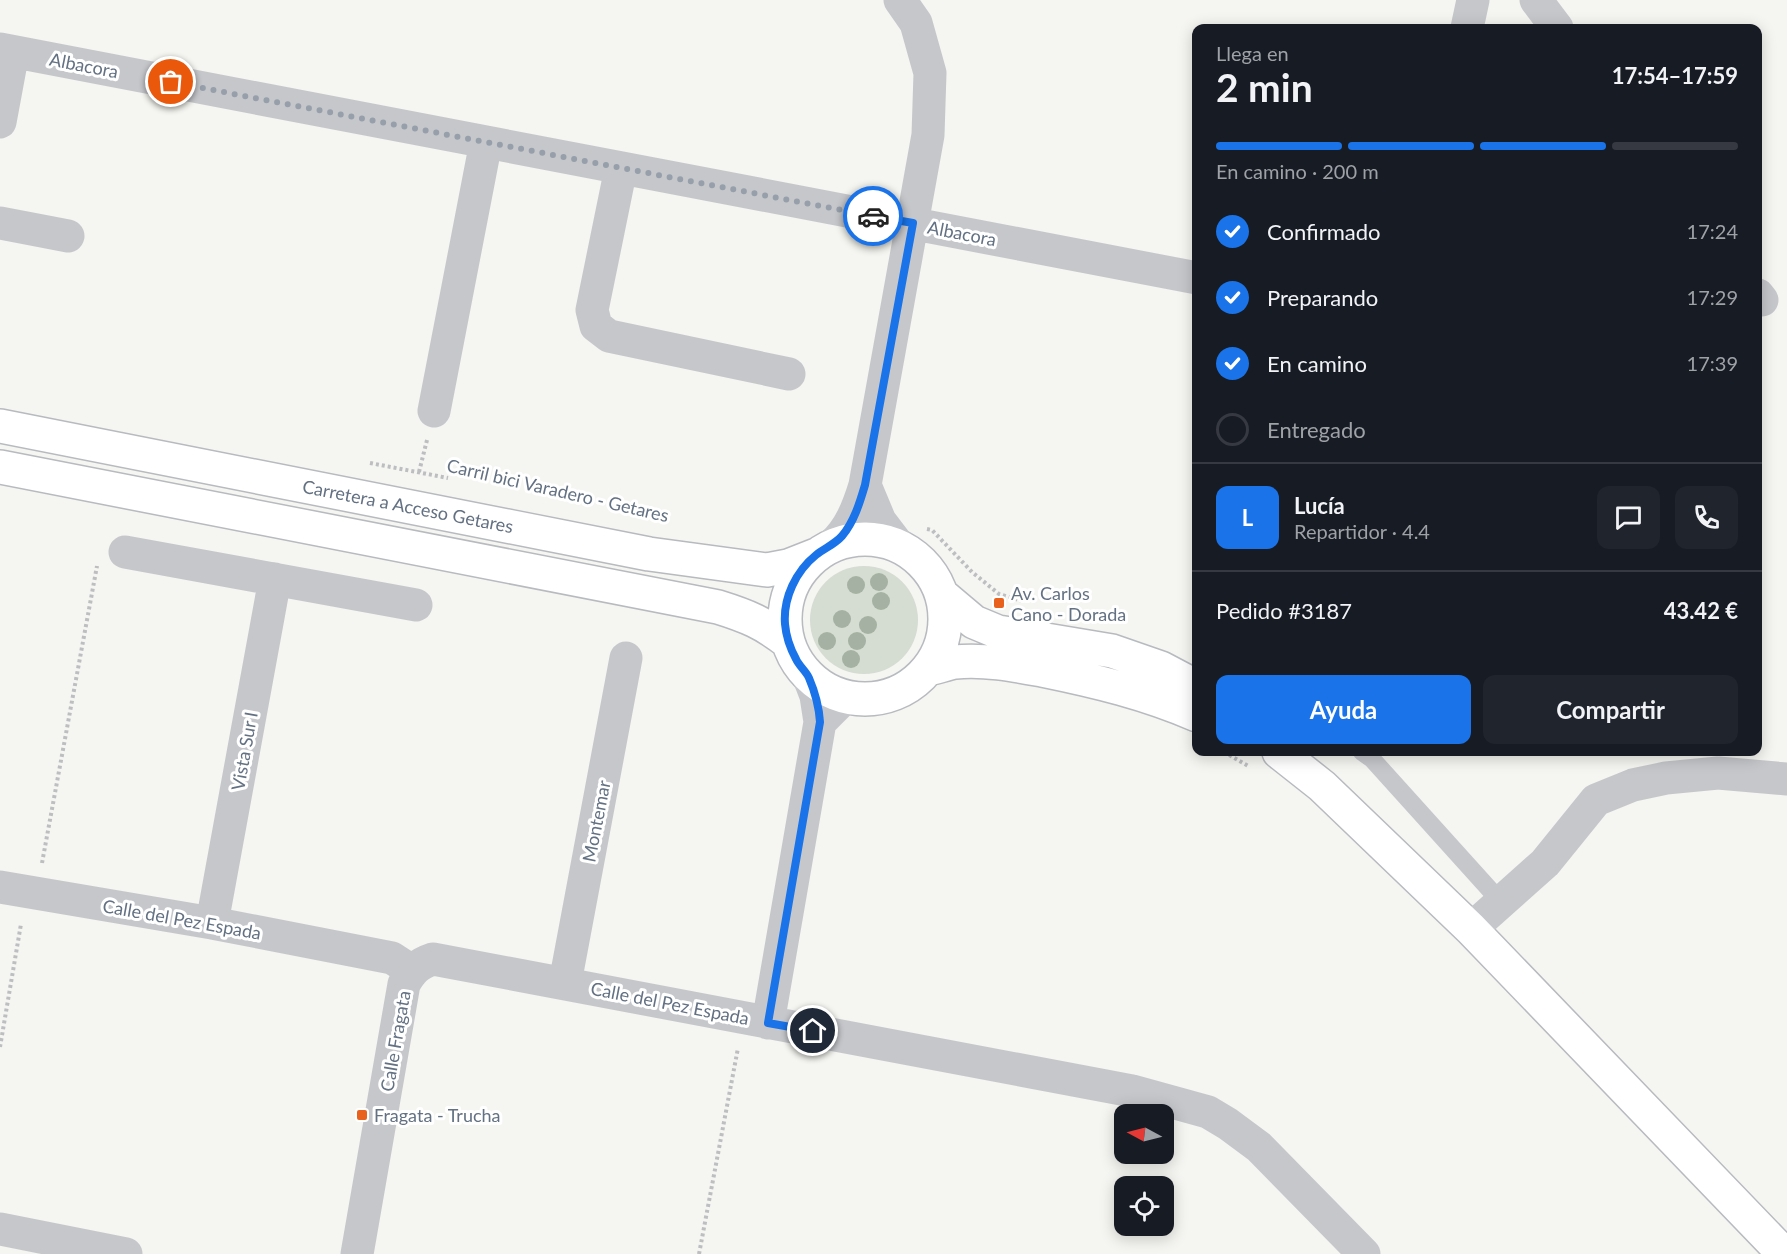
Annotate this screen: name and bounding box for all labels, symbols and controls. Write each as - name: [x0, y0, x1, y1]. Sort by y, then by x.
- text: Llega en: [1216, 41, 1289, 65]
- street label: Albacora: [48, 48, 120, 82]
- pin: [145, 56, 196, 107]
- text: 17:54–17:59: [1612, 62, 1738, 89]
- text: 2 min: [1216, 64, 1313, 110]
- icon: bag: [154, 65, 187, 98]
- text: En camino · 200 m: [1216, 159, 1379, 183]
- courier: [843, 186, 903, 246]
- icon: car: [857, 200, 890, 233]
- icon: check: [1216, 215, 1249, 248]
- street label: Albacora: [926, 216, 998, 250]
- text: Confirmado: [1267, 218, 1380, 245]
- text: 17:24: [1687, 219, 1738, 243]
- icon: check: [1216, 281, 1249, 314]
- text: Preparando: [1267, 284, 1378, 311]
- text: 17:29: [1687, 285, 1738, 309]
- icon: check: [1216, 347, 1249, 380]
- text: En camino: [1267, 350, 1367, 377]
- text: 17:39: [1687, 351, 1738, 375]
- text: Entregado: [1267, 416, 1366, 443]
- street label: Carril bici Varadero - Getares: [445, 454, 671, 526]
- street label: Carretera a Acceso Getares: [301, 475, 515, 537]
- button: chat: [1597, 486, 1660, 549]
- button: phone: [1675, 486, 1738, 549]
- text: Lucía: [1294, 492, 1345, 519]
- text: L: [1242, 504, 1253, 531]
- text: Repartidor · 4.4: [1294, 519, 1430, 543]
- place label: Av. Carlos Cano - Dorada: [1011, 582, 1126, 625]
- marker: Av. Carlos Cano - Dorada: [992, 596, 1006, 610]
- text: Pedido #3187: [1216, 597, 1352, 624]
- text: 43.42 €: [1664, 597, 1738, 624]
- button: Ayuda: [1216, 675, 1471, 744]
- button: Compartir: [1483, 675, 1738, 744]
- street label: Vista Sur I: [226, 710, 262, 792]
- street label: Montemar: [577, 778, 615, 864]
- street label: Calle del Pez Espada: [101, 894, 263, 944]
- street label: Calle del Pez Espada: [589, 977, 751, 1029]
- street label: Calle Fragata: [375, 989, 415, 1093]
- pin: [787, 1005, 838, 1056]
- icon: home: [796, 1014, 829, 1047]
- place label: Fragata - Trucha: [374, 1104, 501, 1126]
- north arrow: [1114, 1104, 1174, 1164]
- map controls: [1114, 1104, 1174, 1236]
- marker: Fragata - Trucha: [355, 1108, 369, 1122]
- button: locate: [1114, 1176, 1174, 1236]

